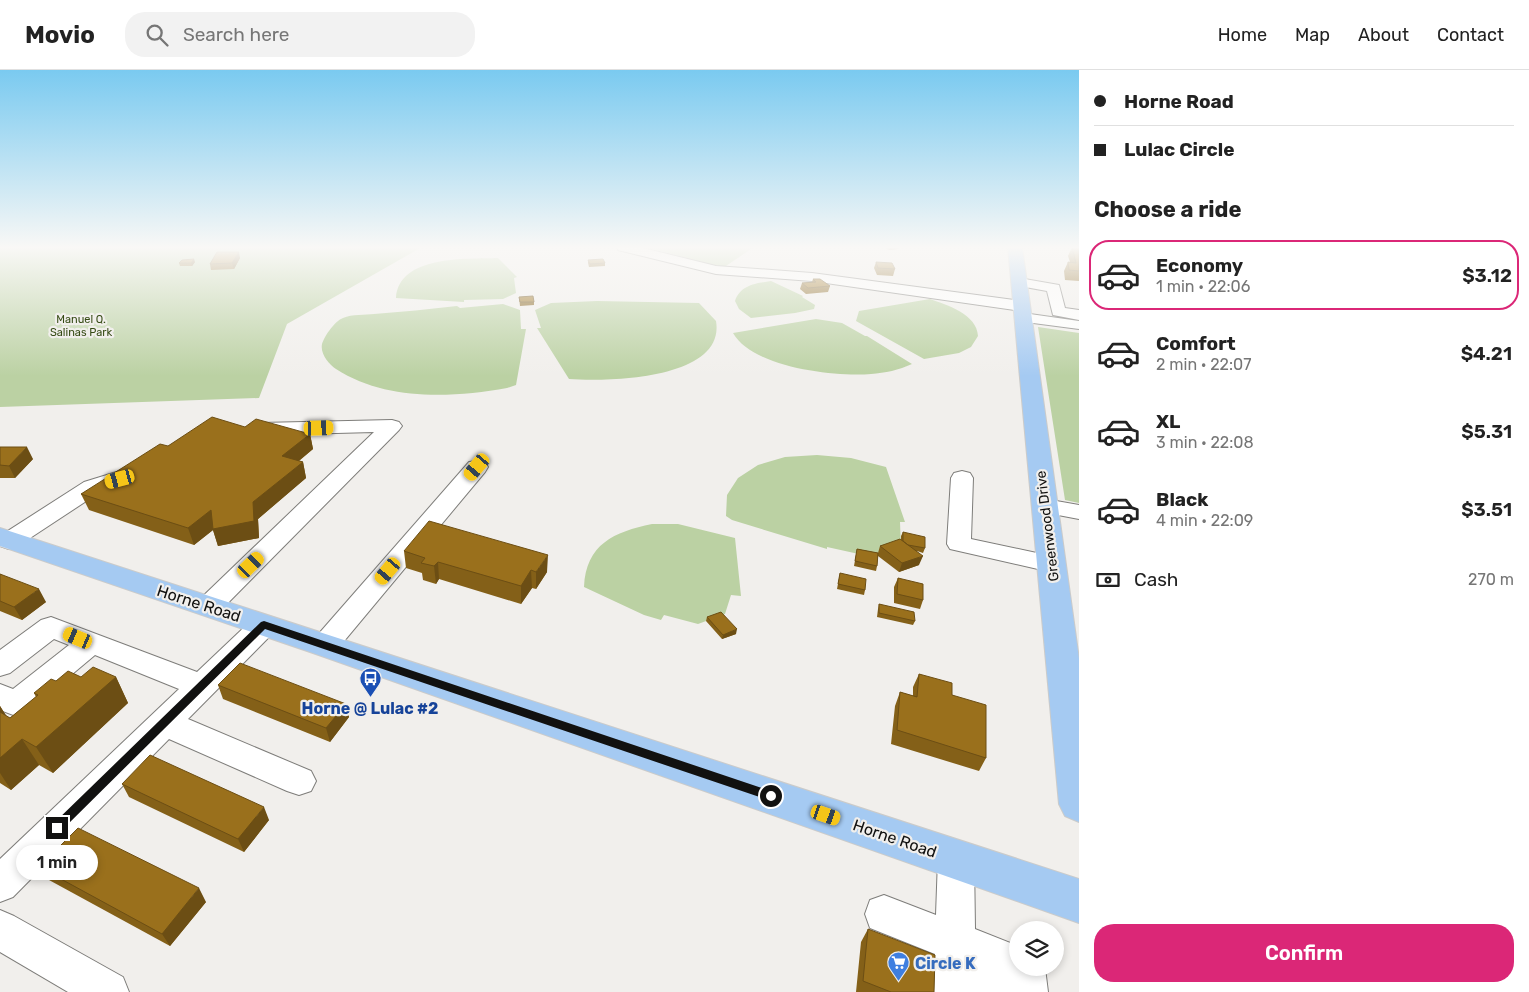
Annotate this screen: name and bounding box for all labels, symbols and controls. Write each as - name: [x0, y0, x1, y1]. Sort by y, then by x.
- search box: [125, 12, 475, 57]
- text: Movio: [25, 21, 95, 49]
- icon: search: [143, 21, 171, 49]
- text: Search here: [183, 23, 289, 46]
- text: Home: [1218, 24, 1267, 46]
- text: Map: [1295, 24, 1330, 46]
- text: About: [1358, 24, 1409, 46]
- text: Contact: [1437, 24, 1504, 46]
- text: Horne Road: [1124, 90, 1234, 113]
- text: Lulac Circle: [1124, 138, 1235, 161]
- text: Choose a ride: [1094, 196, 1241, 223]
- icon: car: [1096, 253, 1141, 298]
- text: Economy: [1156, 254, 1243, 277]
- text: $3.12: [1462, 264, 1512, 287]
- text: 1 min · 22:06: [1156, 277, 1250, 296]
- park label: Manuel Q. Salinas Park: [50, 313, 112, 339]
- icon: car: [1096, 331, 1141, 376]
- text: Comfort: [1156, 332, 1236, 355]
- text: $4.21: [1461, 342, 1512, 365]
- text: 2 min · 22:07: [1156, 355, 1251, 374]
- icon: car: [1096, 409, 1141, 454]
- text: XL: [1156, 410, 1180, 433]
- car: [303, 420, 334, 436]
- text: $5.31: [1461, 420, 1512, 443]
- text: 3 min · 22:08: [1156, 433, 1254, 452]
- car: [461, 451, 492, 483]
- car: [103, 468, 136, 490]
- street label: Greenwood Drive: [1032, 469, 1063, 582]
- icon: car: [1096, 487, 1141, 532]
- text: Black: [1156, 488, 1208, 511]
- text: $3.51: [1461, 498, 1512, 521]
- text: 4 min · 22:09: [1156, 511, 1253, 530]
- car: [234, 549, 267, 581]
- car: [372, 555, 403, 587]
- icon: cash: [1094, 566, 1122, 594]
- text: Cash: [1134, 568, 1178, 591]
- text: 270 m: [1468, 570, 1514, 589]
- street label: Horne Road: [154, 581, 243, 626]
- car: [61, 625, 94, 651]
- bus stop icon: Horne @ Lulac #2: [358, 667, 382, 698]
- place label: Horne @ Lulac #2: [301, 699, 439, 718]
- route start: [760, 785, 782, 807]
- car: [809, 803, 842, 827]
- street label: Horne Road: [851, 815, 939, 862]
- route end: [46, 817, 68, 839]
- callout: 1 min: [16, 846, 98, 880]
- text: 1 min: [37, 853, 77, 872]
- map controls: [1009, 921, 1064, 976]
- button: layers: [1009, 921, 1064, 976]
- button: Confirm: [1094, 924, 1514, 982]
- supermarket icon: Circle K: [887, 951, 911, 982]
- place label: Circle K: [915, 954, 976, 973]

